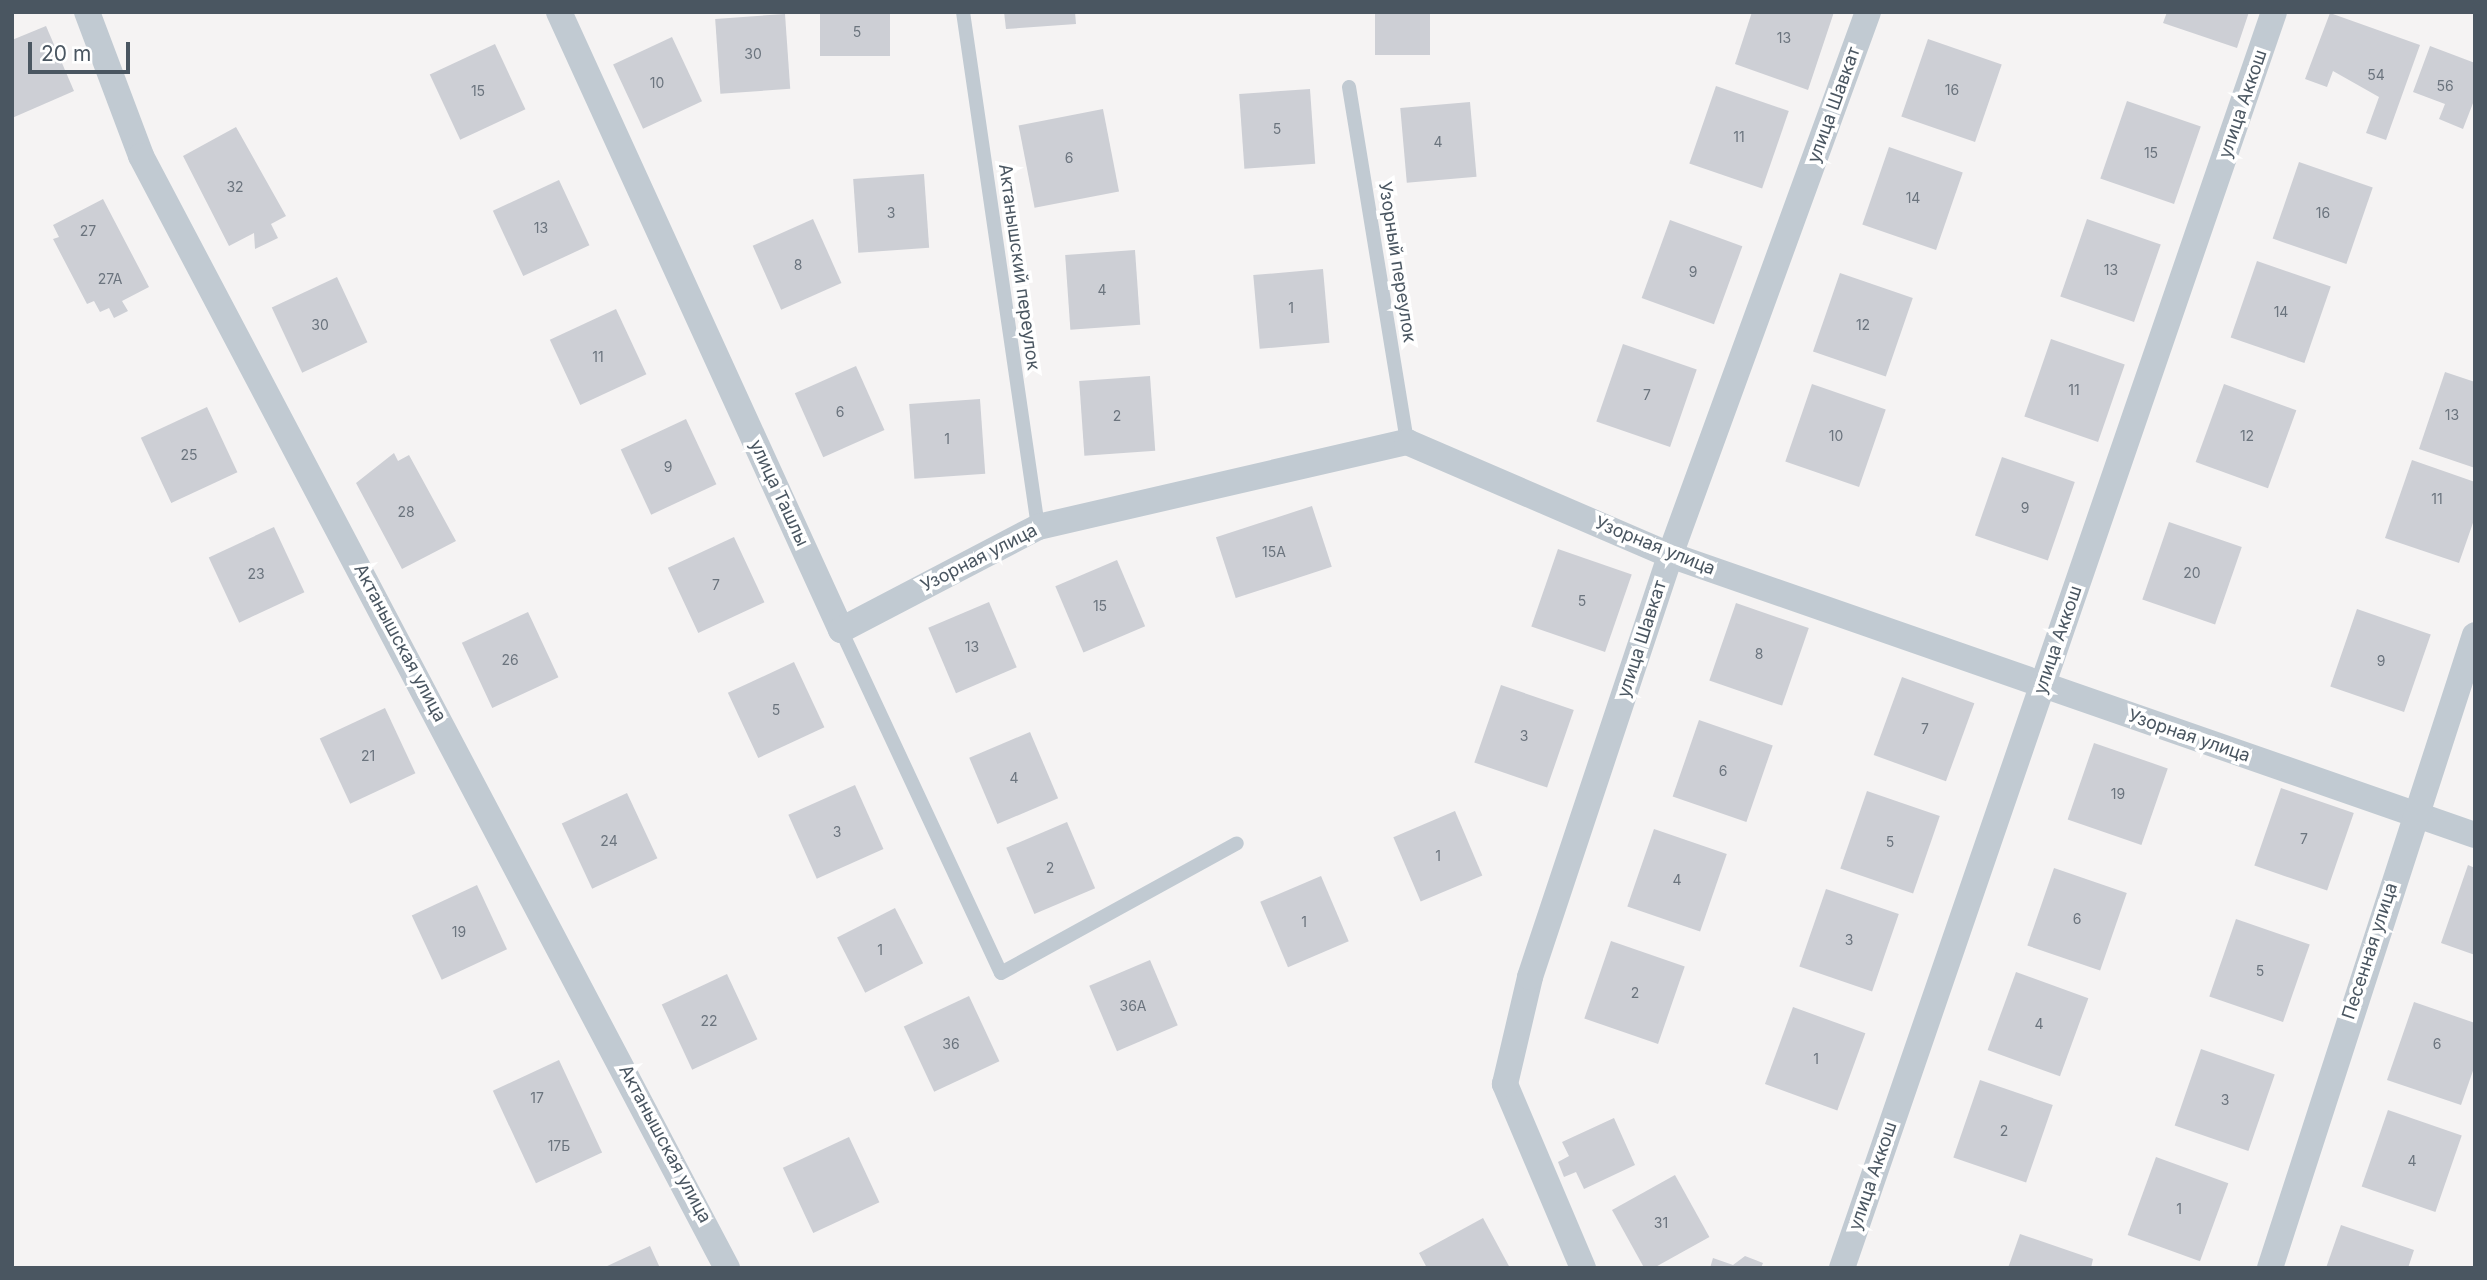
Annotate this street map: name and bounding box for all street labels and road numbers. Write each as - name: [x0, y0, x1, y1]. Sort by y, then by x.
- street label: улица Шавкат: [1803, 44, 1865, 166]
- street label: улица Аккош: [2214, 47, 2272, 161]
- street label: Актанышский переулок: [994, 162, 1044, 372]
- street label: Узорный переулок: [1374, 180, 1420, 344]
- street label: улица Ташлы: [745, 436, 813, 550]
- street label: Узорная улица: [1592, 512, 1718, 580]
- street label: Узорная улица: [917, 519, 1041, 597]
- street label: Актанышская улица: [349, 560, 451, 726]
- street label: улица Шавкат: [1613, 578, 1671, 700]
- street label: улица Аккош: [2029, 583, 2087, 697]
- street label: Узорная улица: [2125, 705, 2253, 767]
- street label: Песенная улица: [2338, 880, 2402, 1022]
- street label: Актанышская улица: [614, 1061, 716, 1227]
- street label: улица Аккош: [1844, 1119, 1902, 1233]

